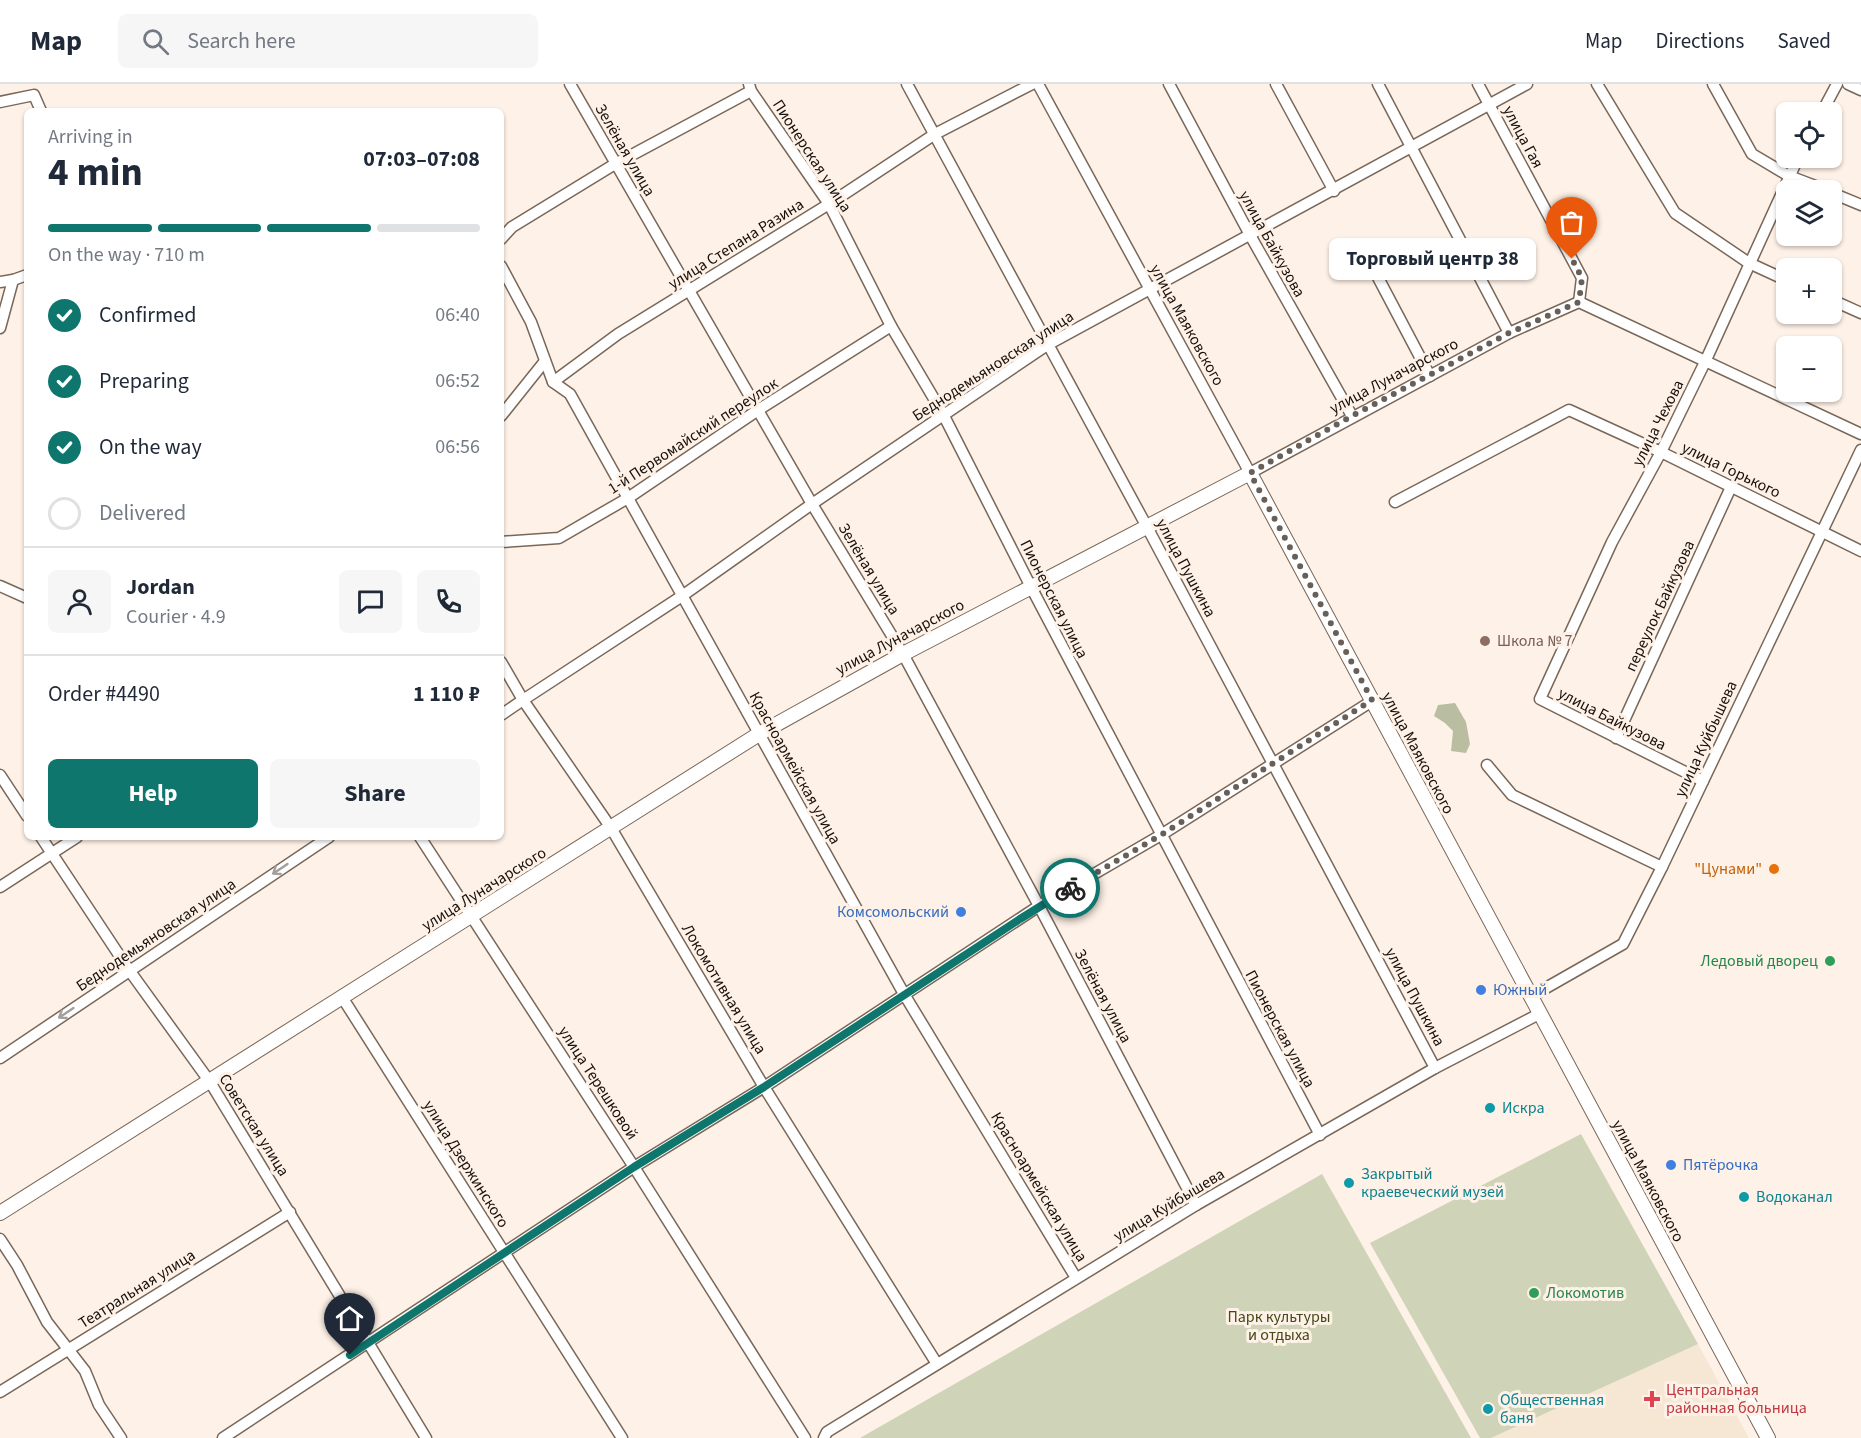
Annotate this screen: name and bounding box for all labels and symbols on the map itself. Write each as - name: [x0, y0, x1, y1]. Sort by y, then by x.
- street label: Пионерская улица: [767, 95, 857, 217]
- street label: Зелёная улица: [590, 100, 660, 200]
- street label: улица Гая: [1497, 102, 1549, 172]
- street label: улица Байкузова: [1234, 187, 1310, 301]
- street label: улица Степана Разина: [664, 193, 808, 295]
- pin: [1546, 197, 1597, 259]
- callout: Торговый центр 38: [1329, 238, 1536, 280]
- street label: улица Маяковского: [1144, 260, 1230, 390]
- street label: Беднодемьяновская улица: [908, 306, 1078, 426]
- street label: улица Луначарского: [1326, 333, 1462, 419]
- street label: 1-й Первомайский переулок: [604, 373, 782, 499]
- street label: улица Чехова: [1627, 376, 1689, 470]
- street label: улица Горького: [1678, 437, 1784, 503]
- street label: улица Пушкина: [1151, 515, 1221, 621]
- street label: Зелёная улица: [833, 519, 905, 619]
- street label: Пионерская улица: [1015, 536, 1093, 662]
- street label: переулок Байкузова: [1620, 537, 1700, 675]
- street label: улица Луначарского: [832, 594, 968, 680]
- place label: Школа № 7: [1497, 630, 1573, 652]
- marker: Школа № 7: [1478, 634, 1492, 648]
- street label: улица Куйбышева: [1669, 677, 1743, 801]
- street label: улица Байкузова: [1554, 682, 1670, 756]
- street label: Красноармейская улица: [744, 688, 846, 848]
- street label: улица Маяковского: [1376, 688, 1460, 818]
- street label: улица Луначарского: [418, 842, 550, 936]
- courier: [1040, 858, 1100, 918]
- place label: "Цунами": [1694, 858, 1762, 880]
- marker: "Цунами": [1767, 862, 1781, 876]
- one-way arrow: [272, 863, 289, 876]
- street label: Беднодемьяновская улица: [72, 873, 240, 997]
- place label: Комсомольский: [837, 901, 949, 923]
- marker: Комсомольский: [954, 905, 968, 919]
- street label: Локомотивная улица: [676, 920, 772, 1058]
- street label: улица Пушкина: [1380, 944, 1450, 1050]
- street label: Зелёная улица: [1069, 945, 1137, 1047]
- place label: Ледовый дворец: [1701, 950, 1818, 972]
- marker: Ледовый дворец: [1823, 954, 1837, 968]
- street label: Пионерская улица: [1240, 966, 1320, 1092]
- place label: Южный: [1493, 979, 1547, 1001]
- marker: Южный: [1474, 983, 1488, 997]
- one-way arrow: [58, 1007, 75, 1019]
- street label: улица Терешковой: [553, 1022, 643, 1144]
- street label: Советская улица: [214, 1069, 294, 1181]
- street label: улица Дзержинского: [418, 1096, 514, 1232]
- place label: Искра: [1502, 1097, 1544, 1119]
- marker: Искра: [1483, 1101, 1497, 1115]
- street label: Красноармейская улица: [985, 1108, 1093, 1266]
- street label: улица Маяковского: [1606, 1116, 1690, 1246]
- place label: Пятёрочка: [1683, 1154, 1758, 1176]
- marker: Пятёрочка: [1664, 1158, 1678, 1172]
- street label: улица Куйбышева: [1109, 1163, 1229, 1247]
- place label: Закрытый краевеческий музей: [1361, 1163, 1504, 1203]
- marker: Закрытый краевеческий музей: [1342, 1176, 1356, 1190]
- place label: Водоканал: [1756, 1186, 1833, 1208]
- marker: Водоканал: [1737, 1190, 1751, 1204]
- street label: Театральная улица: [74, 1244, 200, 1334]
- place label: Локомотив: [1546, 1282, 1624, 1304]
- marker: Локомотив: [1527, 1286, 1541, 1300]
- pin: [324, 1293, 375, 1355]
- park label: Парк культуры и отдыха: [1227, 1306, 1331, 1346]
- place label: Центральная районная больница: [1666, 1379, 1807, 1419]
- place label: Общественная баня: [1500, 1389, 1604, 1429]
- marker: Центральная районная больница: [1643, 1390, 1661, 1408]
- marker: Общественная баня: [1481, 1402, 1495, 1416]

